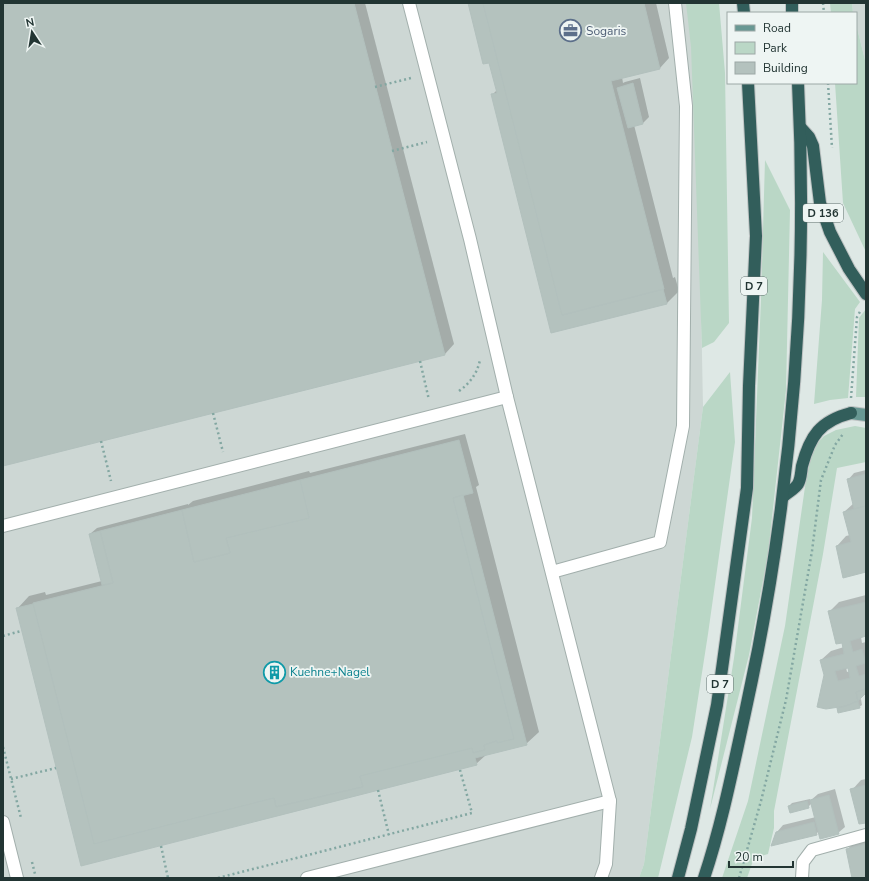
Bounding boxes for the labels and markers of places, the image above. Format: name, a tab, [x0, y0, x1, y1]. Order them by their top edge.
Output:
office icon: Sogaris	[557, 18, 583, 44]
place label: Sogaris	[586, 23, 627, 39]
building icon: Kuehne+Nagel	[261, 659, 287, 685]
place label: Kuehne+Nagel	[290, 664, 370, 680]

